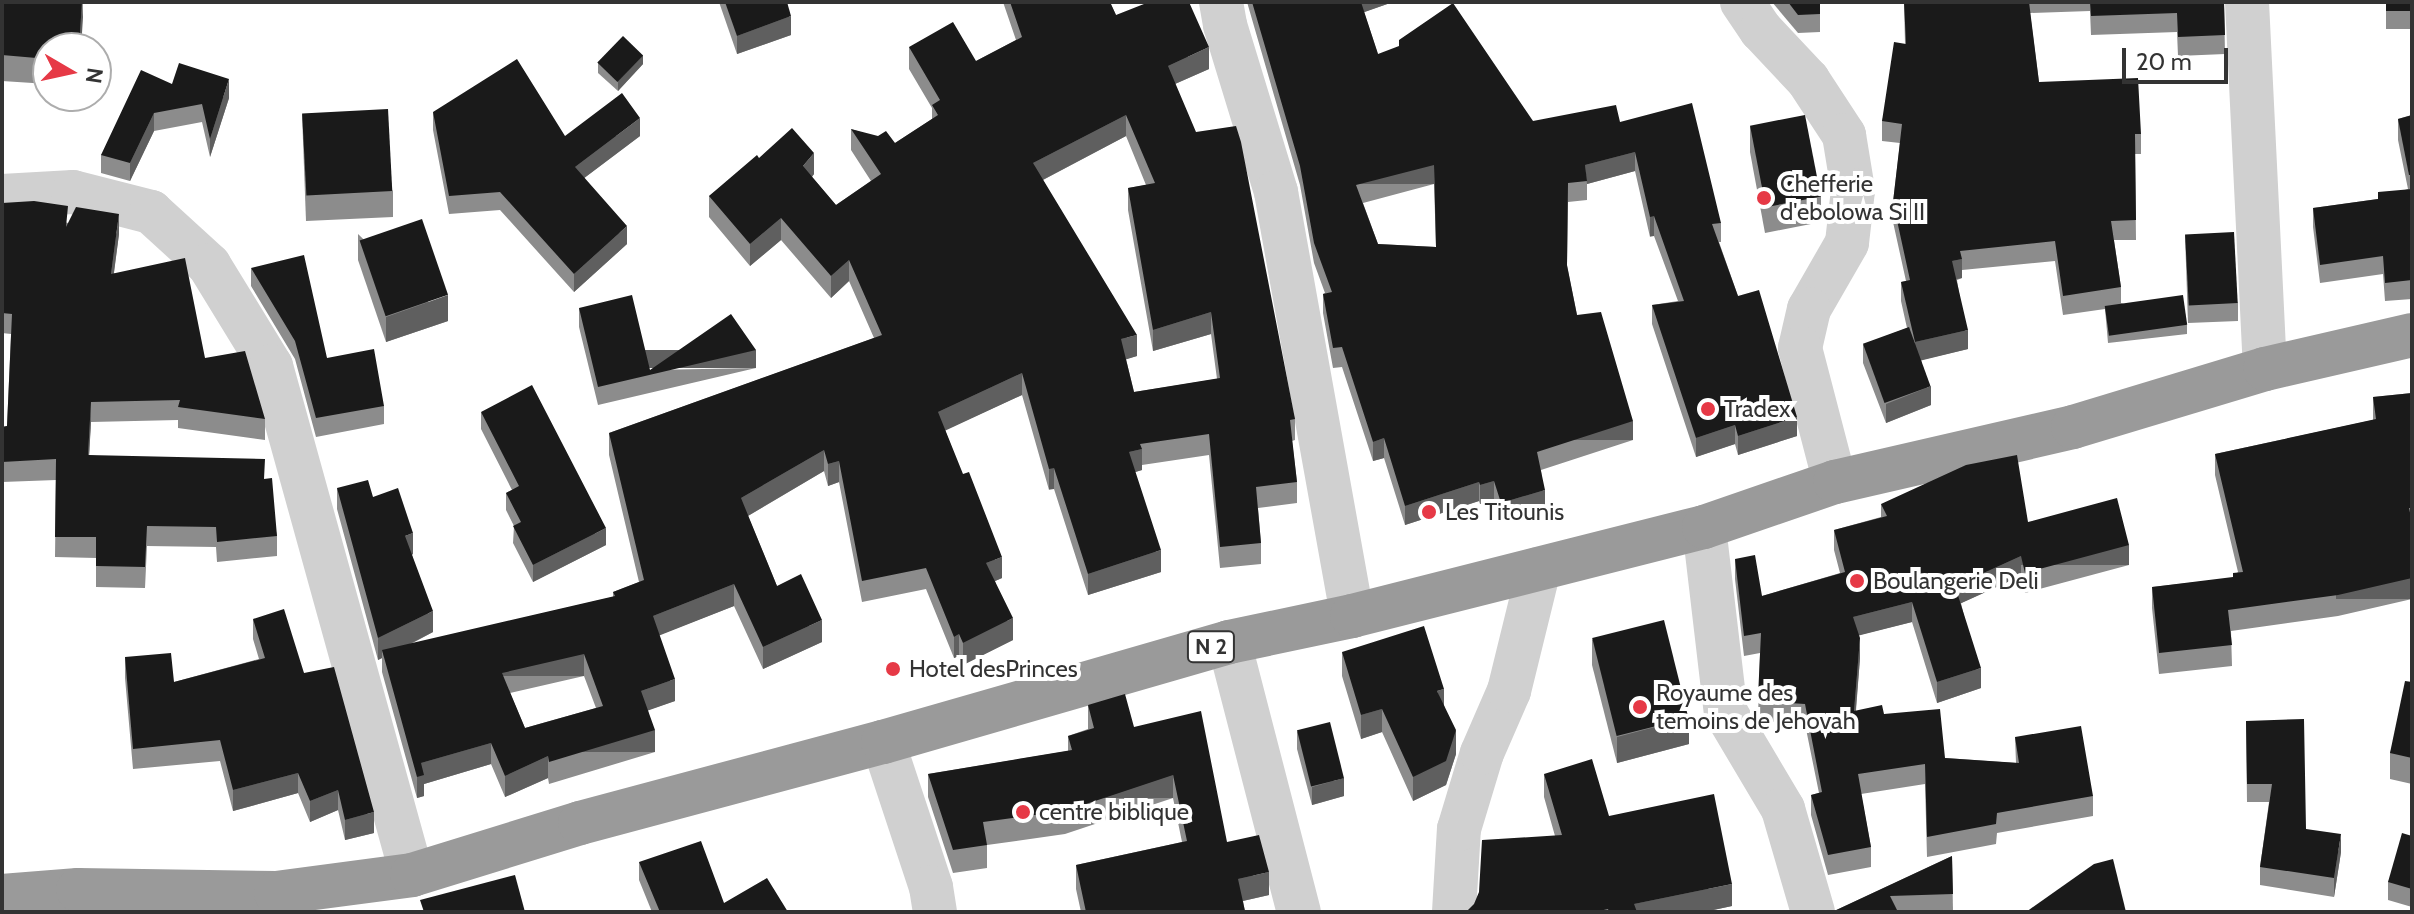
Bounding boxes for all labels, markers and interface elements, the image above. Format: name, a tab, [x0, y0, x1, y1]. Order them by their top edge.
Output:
north arrow	[32, 32, 112, 112]
scale bar	[2126, 32, 2232, 82]
text: 20 m	[2136, 47, 2192, 76]
text: N	[80, 66, 109, 85]
place label: Chefferie d'ebolowa Si II	[1780, 170, 1925, 226]
marker: Chefferie d'ebolowa Si II	[1755, 189, 1773, 207]
place label: Tradex	[1724, 395, 1790, 423]
marker: Tradex	[1699, 400, 1717, 418]
place label: Les Titounis	[1445, 498, 1564, 526]
marker: Les Titounis	[1420, 503, 1438, 521]
place label: Boulangerie Deli	[1873, 567, 2039, 595]
marker: Boulangerie Deli	[1848, 572, 1866, 590]
road number: N 2	[1185, 629, 1237, 665]
place label: Hotel desPrinces	[909, 655, 1078, 683]
marker: Hotel desPrinces	[884, 660, 902, 678]
place label: Royaume des temoins de Jehovah	[1656, 679, 1856, 735]
marker: Royaume des temoins de Jehovah	[1631, 698, 1649, 716]
place label: centre biblique	[1039, 798, 1189, 826]
marker: centre biblique	[1014, 803, 1032, 821]

